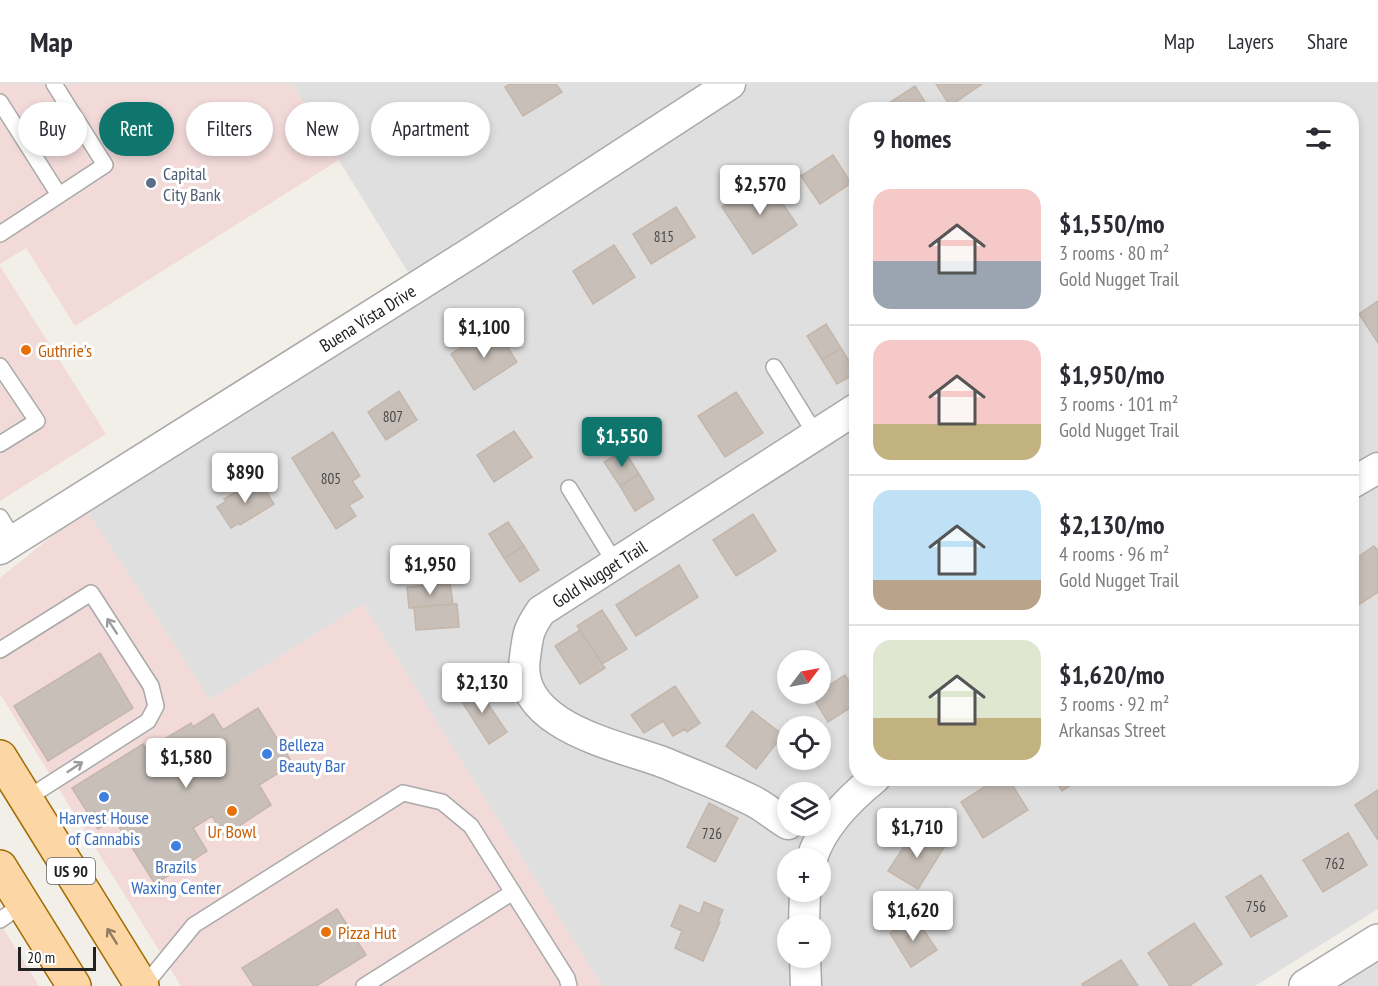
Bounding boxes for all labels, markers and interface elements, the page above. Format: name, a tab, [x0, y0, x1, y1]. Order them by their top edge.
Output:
text: Map	[30, 23, 73, 60]
text: Map	[1164, 28, 1195, 55]
text: Layers	[1228, 28, 1274, 55]
text: Share	[1307, 28, 1348, 55]
chip: Buy	[18, 102, 87, 156]
chip: Rent	[99, 102, 174, 156]
chip: Filters	[186, 102, 273, 156]
chip: New	[285, 102, 359, 156]
chip: Apartment	[371, 102, 490, 156]
text: 9 homes	[873, 122, 951, 155]
icon: filters	[1302, 122, 1335, 155]
place label: Capital City Bank	[163, 162, 221, 206]
pin: $2,570	[711, 165, 809, 216]
text: $2,570	[734, 171, 786, 197]
marker: Capital City Bank	[144, 176, 158, 190]
text: $1,550/mo	[1059, 207, 1165, 240]
icon: home	[921, 213, 993, 285]
house number: 815	[654, 227, 674, 246]
text: 3 rooms · 80 m²	[1059, 240, 1169, 266]
text: Gold Nugget Trail	[1059, 266, 1179, 292]
street label: Buena Vista Drive	[315, 279, 420, 357]
pin: $1,100	[435, 308, 533, 359]
text: $1,100	[458, 314, 510, 340]
place label: Guthrie's	[38, 339, 92, 362]
marker: Guthrie's	[19, 343, 33, 357]
text: $1,950/mo	[1059, 358, 1165, 391]
icon: home	[921, 364, 993, 436]
text: 3 rooms · 101 m²	[1059, 391, 1178, 417]
house number: 807	[383, 407, 403, 426]
pin: $1,550	[573, 417, 671, 468]
text: Gold Nugget Trail	[1059, 417, 1179, 443]
text: $1,550	[596, 423, 648, 449]
pin: $890	[209, 453, 281, 504]
text: $890	[226, 459, 264, 485]
house number: 805	[321, 469, 341, 488]
text: $2,130/mo	[1059, 508, 1165, 541]
icon: home	[921, 514, 993, 586]
street label: Gold Nugget Trail	[547, 534, 652, 613]
text: 4 rooms · 96 m²	[1059, 541, 1169, 567]
pin: $1,950	[381, 545, 479, 596]
text: $1,950	[404, 551, 456, 577]
text: Gold Nugget Trail	[1059, 567, 1179, 593]
one-way arrow	[106, 618, 118, 635]
north arrow	[777, 650, 831, 704]
map controls	[777, 650, 831, 968]
text: $1,620/mo	[1059, 658, 1165, 691]
pin: $2,130	[433, 663, 531, 714]
icon: home	[921, 664, 993, 736]
text: $2,130	[456, 669, 508, 695]
text: 3 rooms · 92 m²	[1059, 691, 1169, 717]
button: locate	[777, 716, 831, 770]
text: Arkansas Street	[1059, 717, 1166, 743]
place label: Belleza Beauty Bar	[279, 733, 346, 777]
pin: $1,580	[137, 738, 235, 789]
text: $1,580	[160, 744, 212, 770]
marker: Belleza Beauty Bar	[260, 747, 274, 761]
one-way arrow	[66, 761, 83, 773]
button: layers	[777, 782, 831, 836]
marker: Harvest House of Cannabis	[97, 790, 111, 804]
marker: Ur Bowl	[225, 804, 239, 818]
place label: Harvest House of Cannabis	[59, 806, 149, 850]
pin: $1,710	[868, 808, 966, 859]
text: $1,710	[891, 814, 943, 840]
place label: Ur Bowl	[207, 820, 257, 843]
house number: 726	[702, 824, 722, 843]
marker: Brazils Waxing Center	[169, 839, 183, 853]
button: +	[777, 848, 831, 902]
house number: 762	[1325, 854, 1345, 873]
place label: Brazils Waxing Center	[131, 855, 221, 899]
road number: US 90	[47, 858, 95, 884]
pin: $1,620	[864, 891, 962, 942]
text: $1,620	[887, 897, 939, 923]
house number: 756	[1246, 897, 1266, 916]
button: −	[777, 914, 831, 968]
place label: Pizza Hut	[338, 921, 396, 944]
marker: Pizza Hut	[319, 925, 333, 939]
one-way arrow	[105, 928, 117, 945]
scale bar	[18, 944, 96, 972]
text: 20 m	[27, 947, 55, 967]

